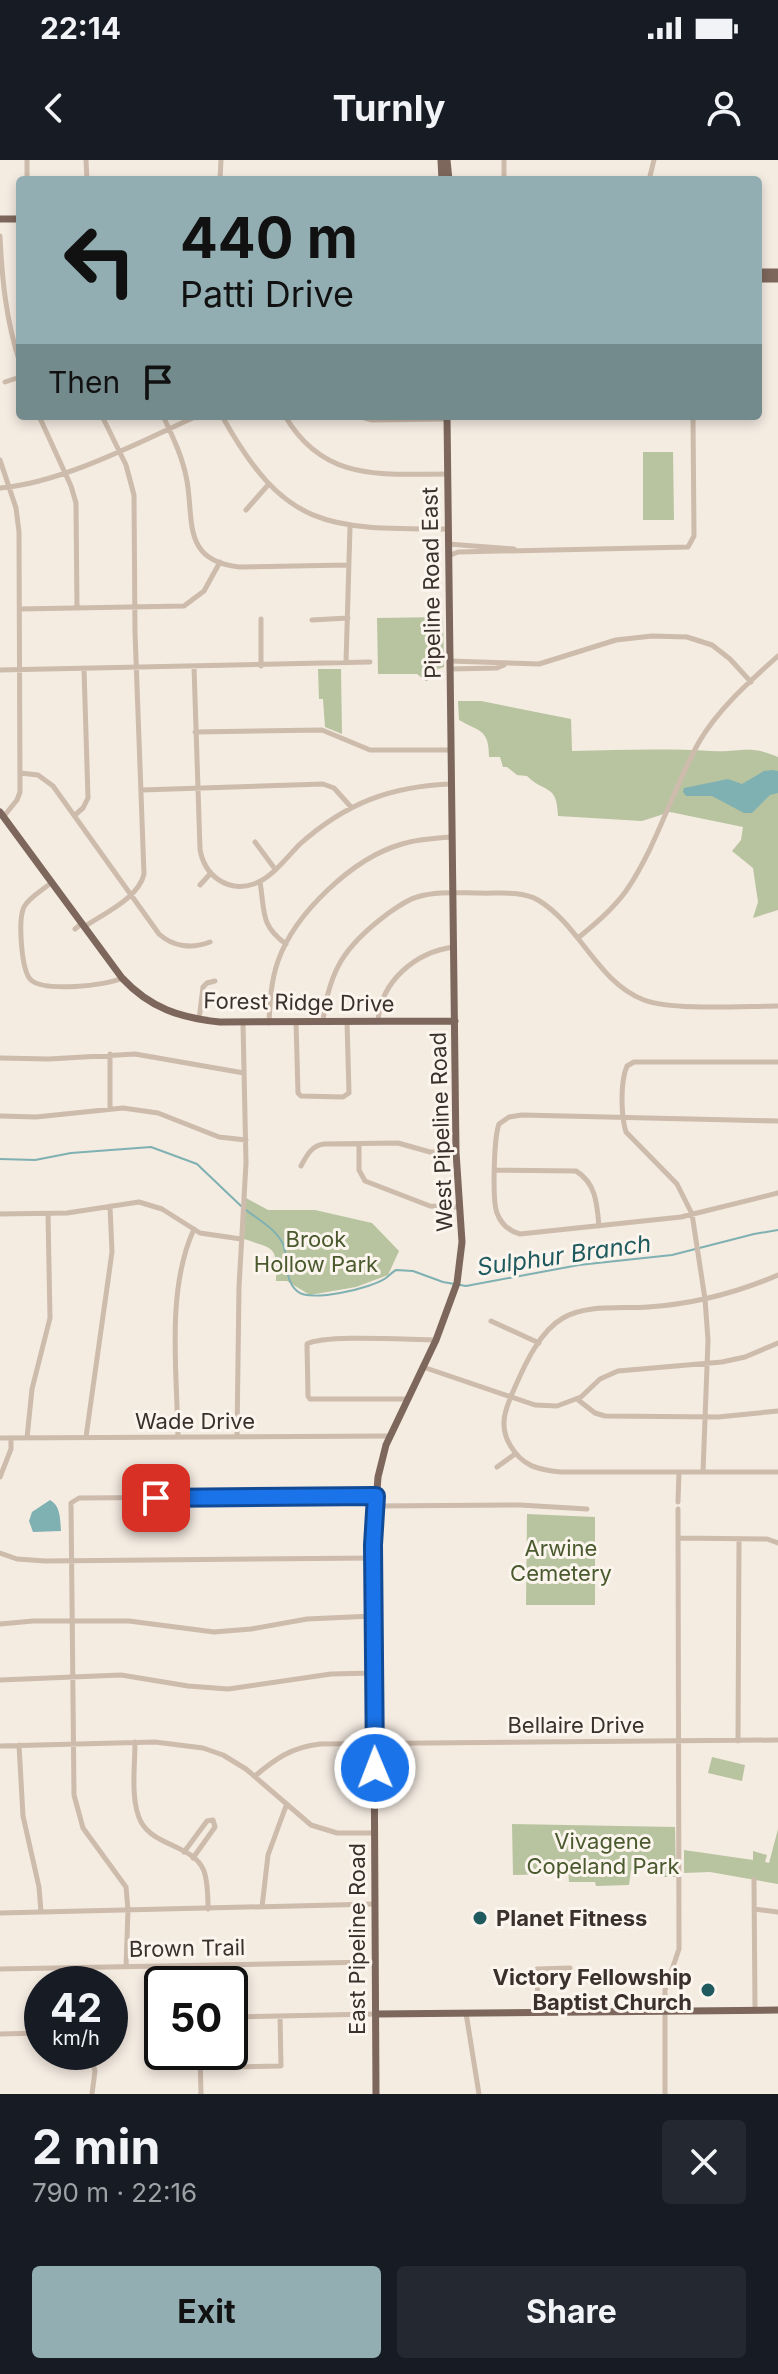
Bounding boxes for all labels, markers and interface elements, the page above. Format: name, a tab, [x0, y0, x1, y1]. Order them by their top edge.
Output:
text: 22:14	[40, 10, 121, 46]
icon: back	[32, 86, 76, 130]
text: Turnly	[333, 86, 445, 130]
icon: person	[702, 86, 746, 130]
text: 440 m	[180, 204, 358, 272]
icon: left	[48, 208, 152, 312]
text: Patti Drive	[180, 272, 354, 316]
icon: arrive	[136, 360, 180, 404]
text: Then	[48, 364, 120, 400]
street label: Pipeline Road East	[416, 487, 446, 679]
street label: Forest Ridge Drive	[203, 987, 395, 1017]
street label: West Pipeline Road	[425, 1032, 457, 1232]
park label: Brook Hollow Park	[254, 1226, 378, 1277]
water label: Sulphur Branch	[475, 1228, 653, 1282]
street label: Wade Drive	[135, 1408, 255, 1434]
pin	[122, 1464, 190, 1532]
icon: arrive	[134, 1476, 178, 1520]
park label: Arwine Cemetery	[510, 1535, 612, 1586]
street label: Bellaire Drive	[507, 1712, 645, 1738]
position arrow	[333, 1726, 417, 1810]
park label: Vivagene Copeland Park	[526, 1828, 680, 1879]
street label: East Pipeline Road	[344, 1843, 370, 2035]
place label: Planet Fitness	[496, 1905, 647, 1931]
marker: Planet Fitness	[471, 1909, 489, 1927]
street label: Brown Trail	[129, 1934, 245, 1962]
place label: Victory Fellowship Baptist Church	[493, 1964, 692, 2015]
speed limit sign: 50	[144, 1966, 248, 2070]
marker: Victory Fellowship Baptist Church	[699, 1981, 717, 1999]
text: 42	[50, 1983, 102, 2032]
text: km/h	[52, 2026, 100, 2050]
text: 2 min	[32, 2117, 160, 2176]
button: close	[662, 2120, 746, 2204]
text: 790 m · 22:16	[32, 2177, 197, 2208]
button: Exit	[32, 2266, 381, 2358]
button: Share	[397, 2266, 746, 2358]

